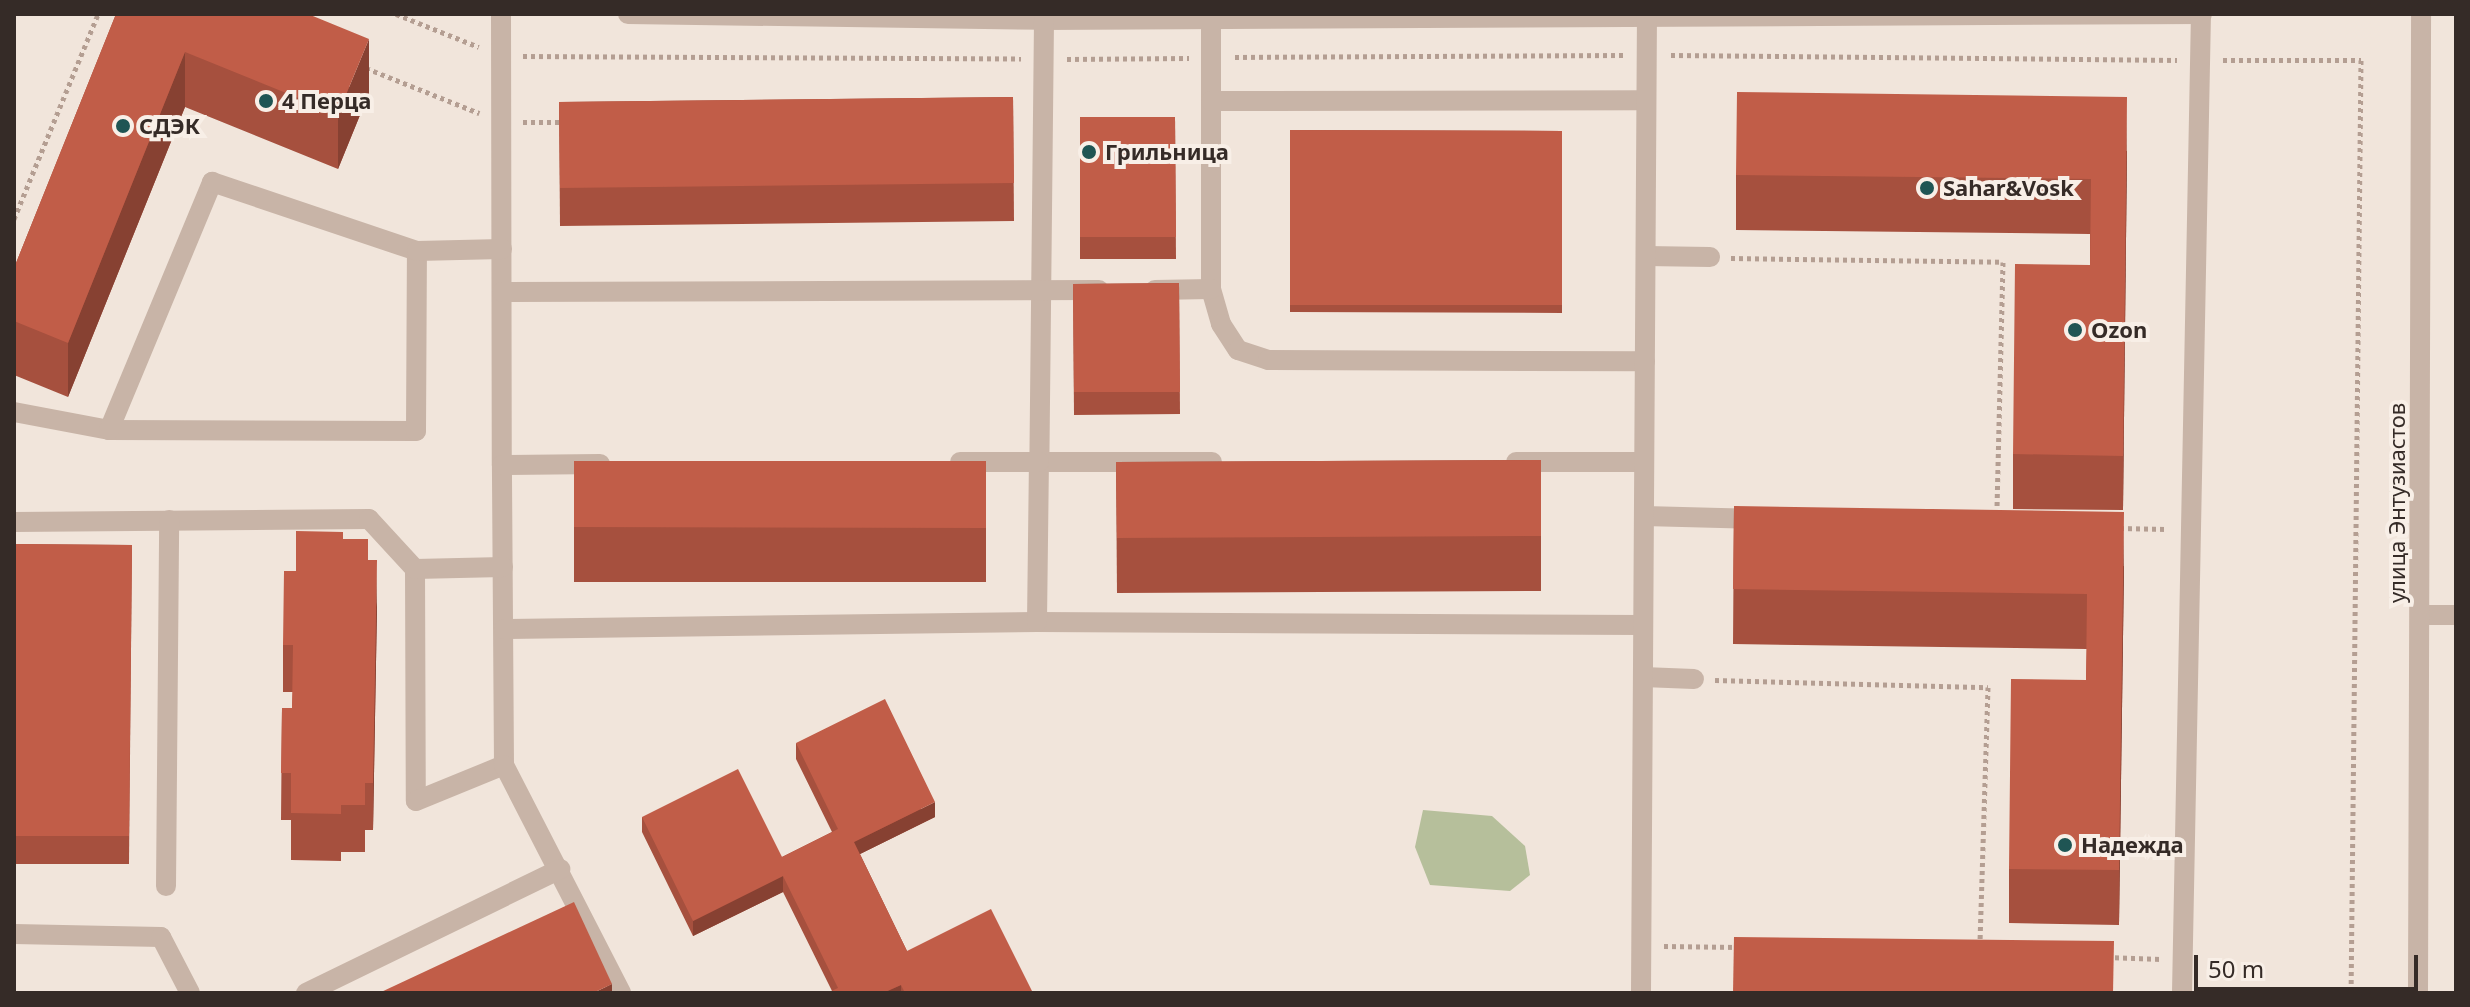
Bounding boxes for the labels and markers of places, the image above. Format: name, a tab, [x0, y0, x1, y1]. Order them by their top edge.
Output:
place label: 4 Перца	[282, 88, 371, 114]
marker: 4 Перца	[257, 92, 275, 110]
place label: СДЭК	[139, 113, 200, 139]
marker: СДЭК	[114, 117, 132, 135]
place label: Грильница	[1105, 139, 1229, 165]
marker: Грильница	[1080, 143, 1098, 161]
place label: Sahar&Vosk	[1943, 175, 2074, 201]
marker: Sahar&Vosk	[1918, 179, 1936, 197]
place label: Ozon	[2091, 317, 2147, 343]
marker: Ozon	[2066, 321, 2084, 339]
place label: Надежда	[2081, 832, 2184, 858]
marker: Надежда	[2056, 836, 2074, 854]

